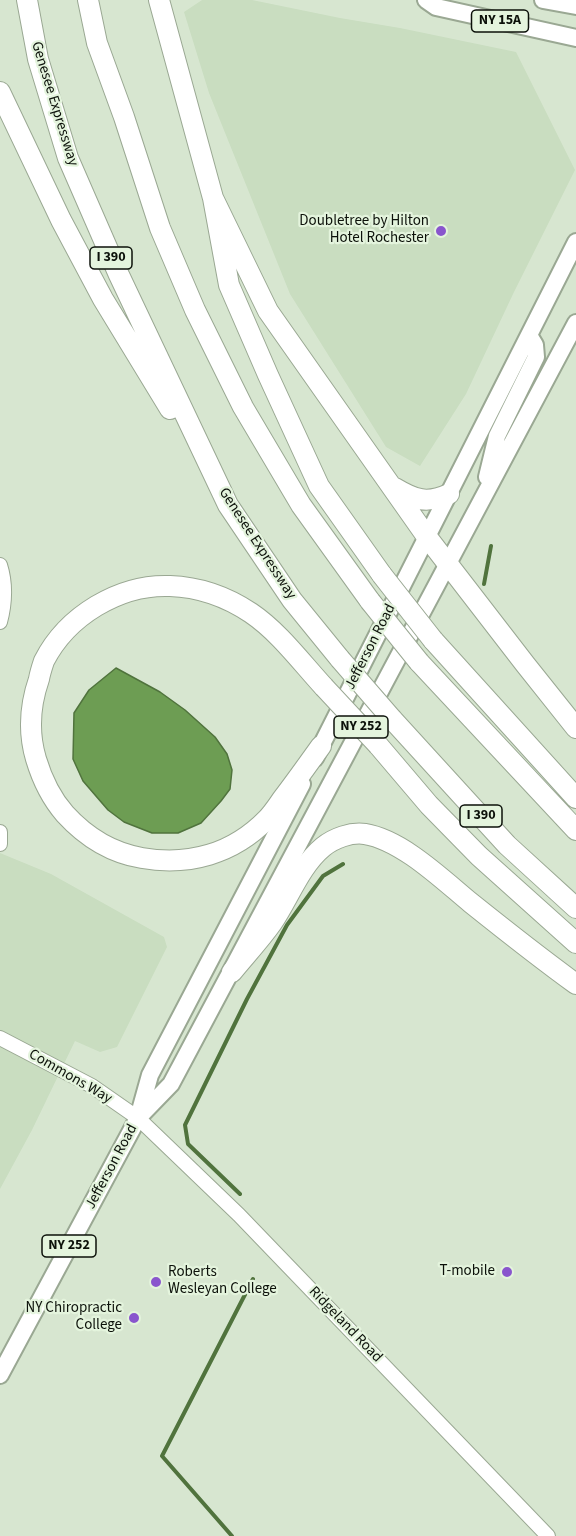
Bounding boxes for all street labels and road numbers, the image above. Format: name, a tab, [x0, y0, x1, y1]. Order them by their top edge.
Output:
road number: NY 15A	[472, 10, 528, 32]
street label: Genesee Expressway	[27, 40, 81, 168]
road number: I 390	[90, 247, 132, 269]
street label: Genesee Expressway	[214, 485, 300, 603]
street label: Jefferson Road	[342, 601, 400, 693]
road number: NY 252	[334, 716, 388, 738]
road number: I 390	[460, 805, 502, 827]
street label: Commons Way	[25, 1046, 115, 1108]
street label: Jefferson Road	[82, 1121, 142, 1213]
road number: NY 252	[42, 1235, 96, 1257]
street label: Ridgeland Road	[304, 1283, 386, 1367]

